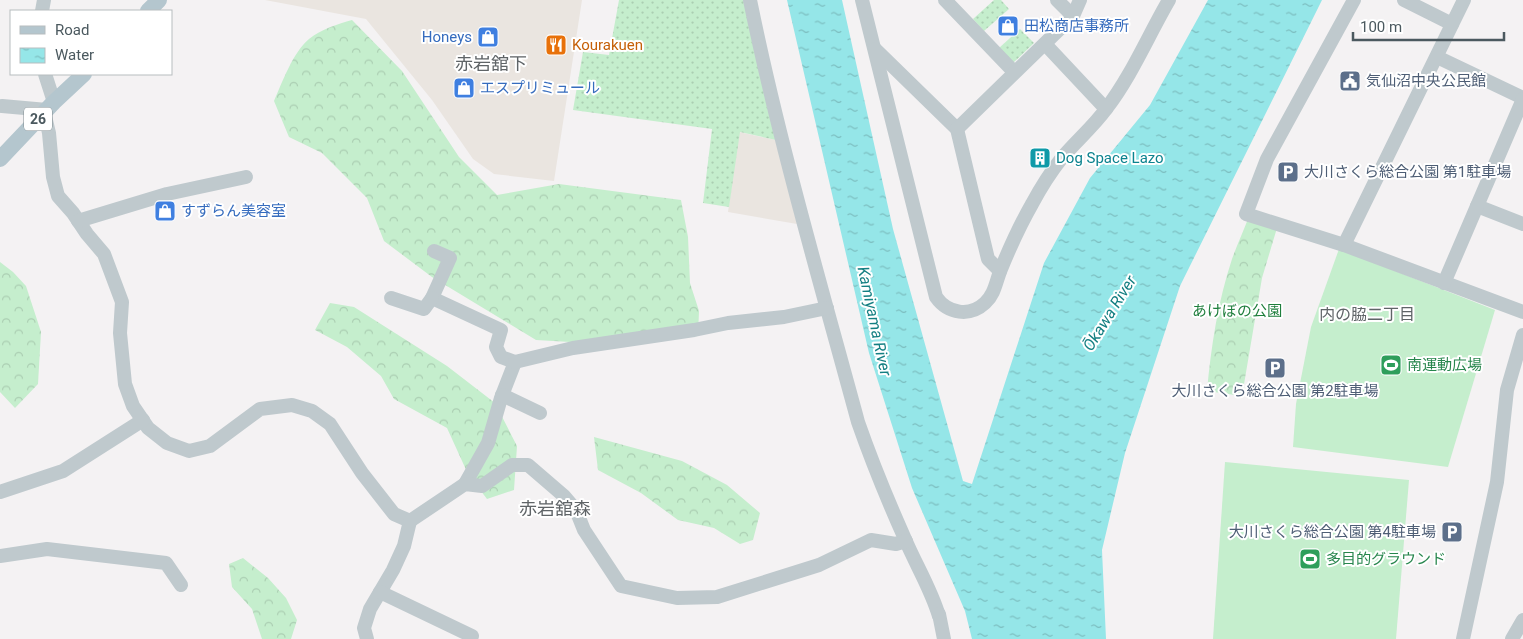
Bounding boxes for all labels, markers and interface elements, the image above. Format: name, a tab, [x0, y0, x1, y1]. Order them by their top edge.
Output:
legend	[10, 10, 172, 75]
scale bar	[1353, 10, 1504, 42]
shop icon: 田松商店事務所	[996, 14, 1020, 38]
place label: 田松商店事務所	[1024, 17, 1129, 35]
text: 100 m	[1360, 18, 1402, 36]
text: Road	[55, 21, 89, 39]
shop icon: Honeys	[476, 25, 500, 49]
place label: Honeys	[422, 28, 472, 46]
restaurant icon: Kourakuen	[544, 33, 568, 57]
place label: Kourakuen	[572, 36, 643, 54]
text: Water	[55, 46, 94, 64]
district label: 赤岩舘下	[455, 53, 527, 74]
public building icon: 気仙沼中央公民館	[1338, 69, 1362, 93]
place label: 気仙沼中央公民館	[1366, 72, 1486, 90]
shop icon: エスプリミュール	[452, 76, 476, 100]
place label: エスプリミュール	[480, 79, 600, 97]
road number: 26	[24, 108, 52, 130]
building icon: Dog Space Lazo	[1028, 146, 1052, 170]
place label: Dog Space Lazo	[1056, 149, 1164, 167]
parking icon: 大川さくら総合公園 第1駐車場	[1276, 160, 1300, 184]
place label: 大川さくら総合公園 第1駐車場	[1304, 163, 1511, 181]
shop icon: すずらん美容室	[153, 199, 177, 223]
place label: すずらん美容室	[181, 202, 286, 220]
water label: Kamiyama River	[854, 265, 896, 378]
water label: Ōkawa River	[1079, 271, 1140, 354]
park label: あけぼの公園	[1192, 302, 1282, 320]
district label: 内の脇二丁目	[1319, 305, 1415, 324]
sports icon: 南運動広場	[1379, 353, 1403, 377]
parking icon: 大川さくら総合公園 第2駐車場	[1263, 356, 1287, 380]
place label: 南運動広場	[1407, 356, 1482, 374]
place label: 大川さくら総合公園 第2駐車場	[1171, 382, 1379, 400]
district label: 赤岩舘森	[519, 498, 591, 519]
parking icon: 大川さくら総合公園 第4駐車場	[1440, 520, 1464, 544]
place label: 大川さくら総合公園 第4駐車場	[1229, 523, 1436, 541]
sports icon: 多目的グラウンド	[1298, 547, 1322, 571]
place label: 多目的グラウンド	[1326, 550, 1446, 568]

